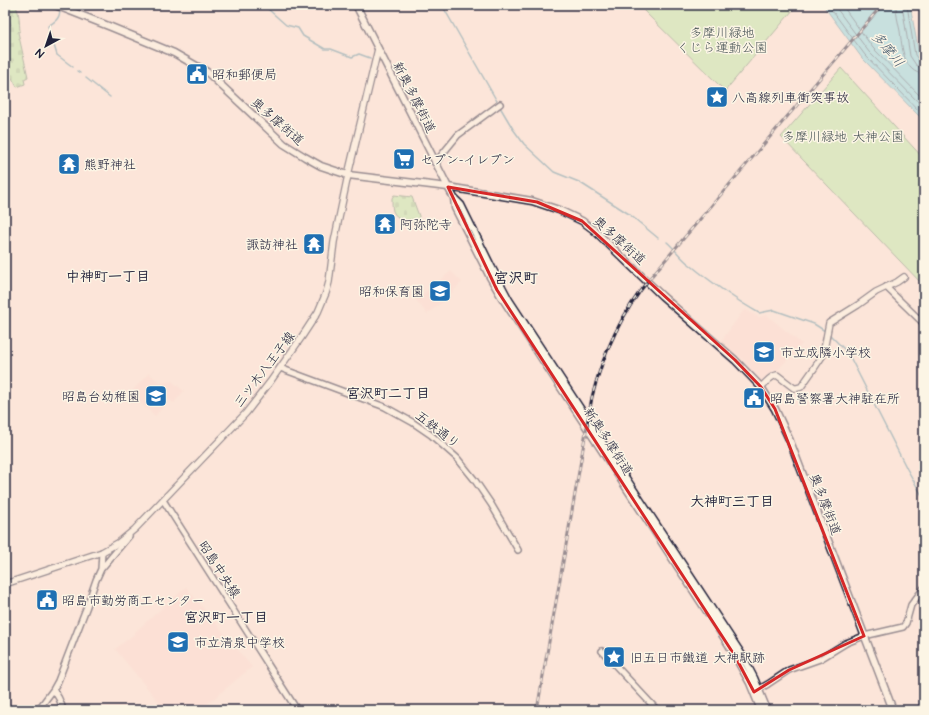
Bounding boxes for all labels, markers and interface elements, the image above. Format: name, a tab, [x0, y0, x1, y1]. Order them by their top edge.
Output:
park label: 多摩川緑地 くじら運動公園	[676, 24, 768, 57]
north arrow	[26, 26, 66, 66]
water label: 多摩川	[866, 27, 908, 72]
text: N	[32, 45, 47, 61]
street label: 新奥多摩街道	[388, 59, 440, 136]
public building icon: 昭和郵便局	[184, 61, 210, 87]
place label: 昭和郵便局	[212, 66, 277, 84]
place icon: 八高線列車衝突事故	[704, 84, 730, 110]
place label: 八高線列車衝突事故	[732, 89, 849, 107]
street label: 奥多摩街道	[247, 94, 308, 150]
park label: 多摩川緑地 大神公園	[782, 128, 904, 146]
supermarket icon: セブン-イレブン	[391, 146, 417, 172]
temple icon: 熊野神社	[56, 151, 82, 177]
place label: セブン-イレブン	[420, 151, 515, 169]
place label: 熊野神社	[84, 156, 136, 174]
temple icon: 阿弥陀寺	[372, 211, 398, 237]
street label: 奥多摩街道	[589, 212, 650, 269]
place label: 阿弥陀寺	[400, 216, 452, 234]
temple icon: 諏訪神社	[301, 231, 327, 257]
place label: 諏訪神社	[246, 236, 298, 254]
district label: 中神町一丁目	[66, 267, 150, 287]
district label: 宮沢町	[493, 268, 539, 289]
school or university icon: 昭和保育園	[427, 278, 453, 304]
place label: 昭和保育園	[359, 283, 424, 301]
street label: 三ツ木八王子線	[230, 327, 300, 411]
school or university icon: 市立成隣小学校	[751, 339, 777, 365]
place label: 市立成隣小学校	[780, 344, 871, 362]
school or university icon: 昭島台幼稚園	[143, 383, 169, 409]
district label: 宮沢町二丁目	[346, 384, 430, 404]
public building icon: 昭島警察署大神駐在所	[741, 385, 767, 411]
place label: 昭島台幼稚園	[62, 388, 140, 406]
place label: 昭島警察署大神駐在所	[770, 390, 900, 408]
street label: 新奥多摩街道	[579, 404, 637, 479]
street label: 五鉄通り	[411, 407, 463, 453]
street label: 奥多摩街道	[805, 471, 845, 538]
district label: 大神町三丁目	[690, 492, 774, 512]
street label: 昭島中央線	[194, 537, 245, 603]
public building icon: 昭島市勤労商工センター	[34, 587, 60, 613]
place label: 昭島市勤労商工センター	[62, 592, 204, 610]
district label: 宮沢町一丁目	[184, 608, 268, 628]
school or university icon: 市立清泉中学校	[165, 629, 191, 655]
place label: 市立清泉中学校	[194, 634, 285, 652]
place icon: 旧五日市鐵道 大神駅跡	[601, 644, 627, 670]
place label: 旧五日市鐵道 大神駅跡	[630, 649, 765, 667]

